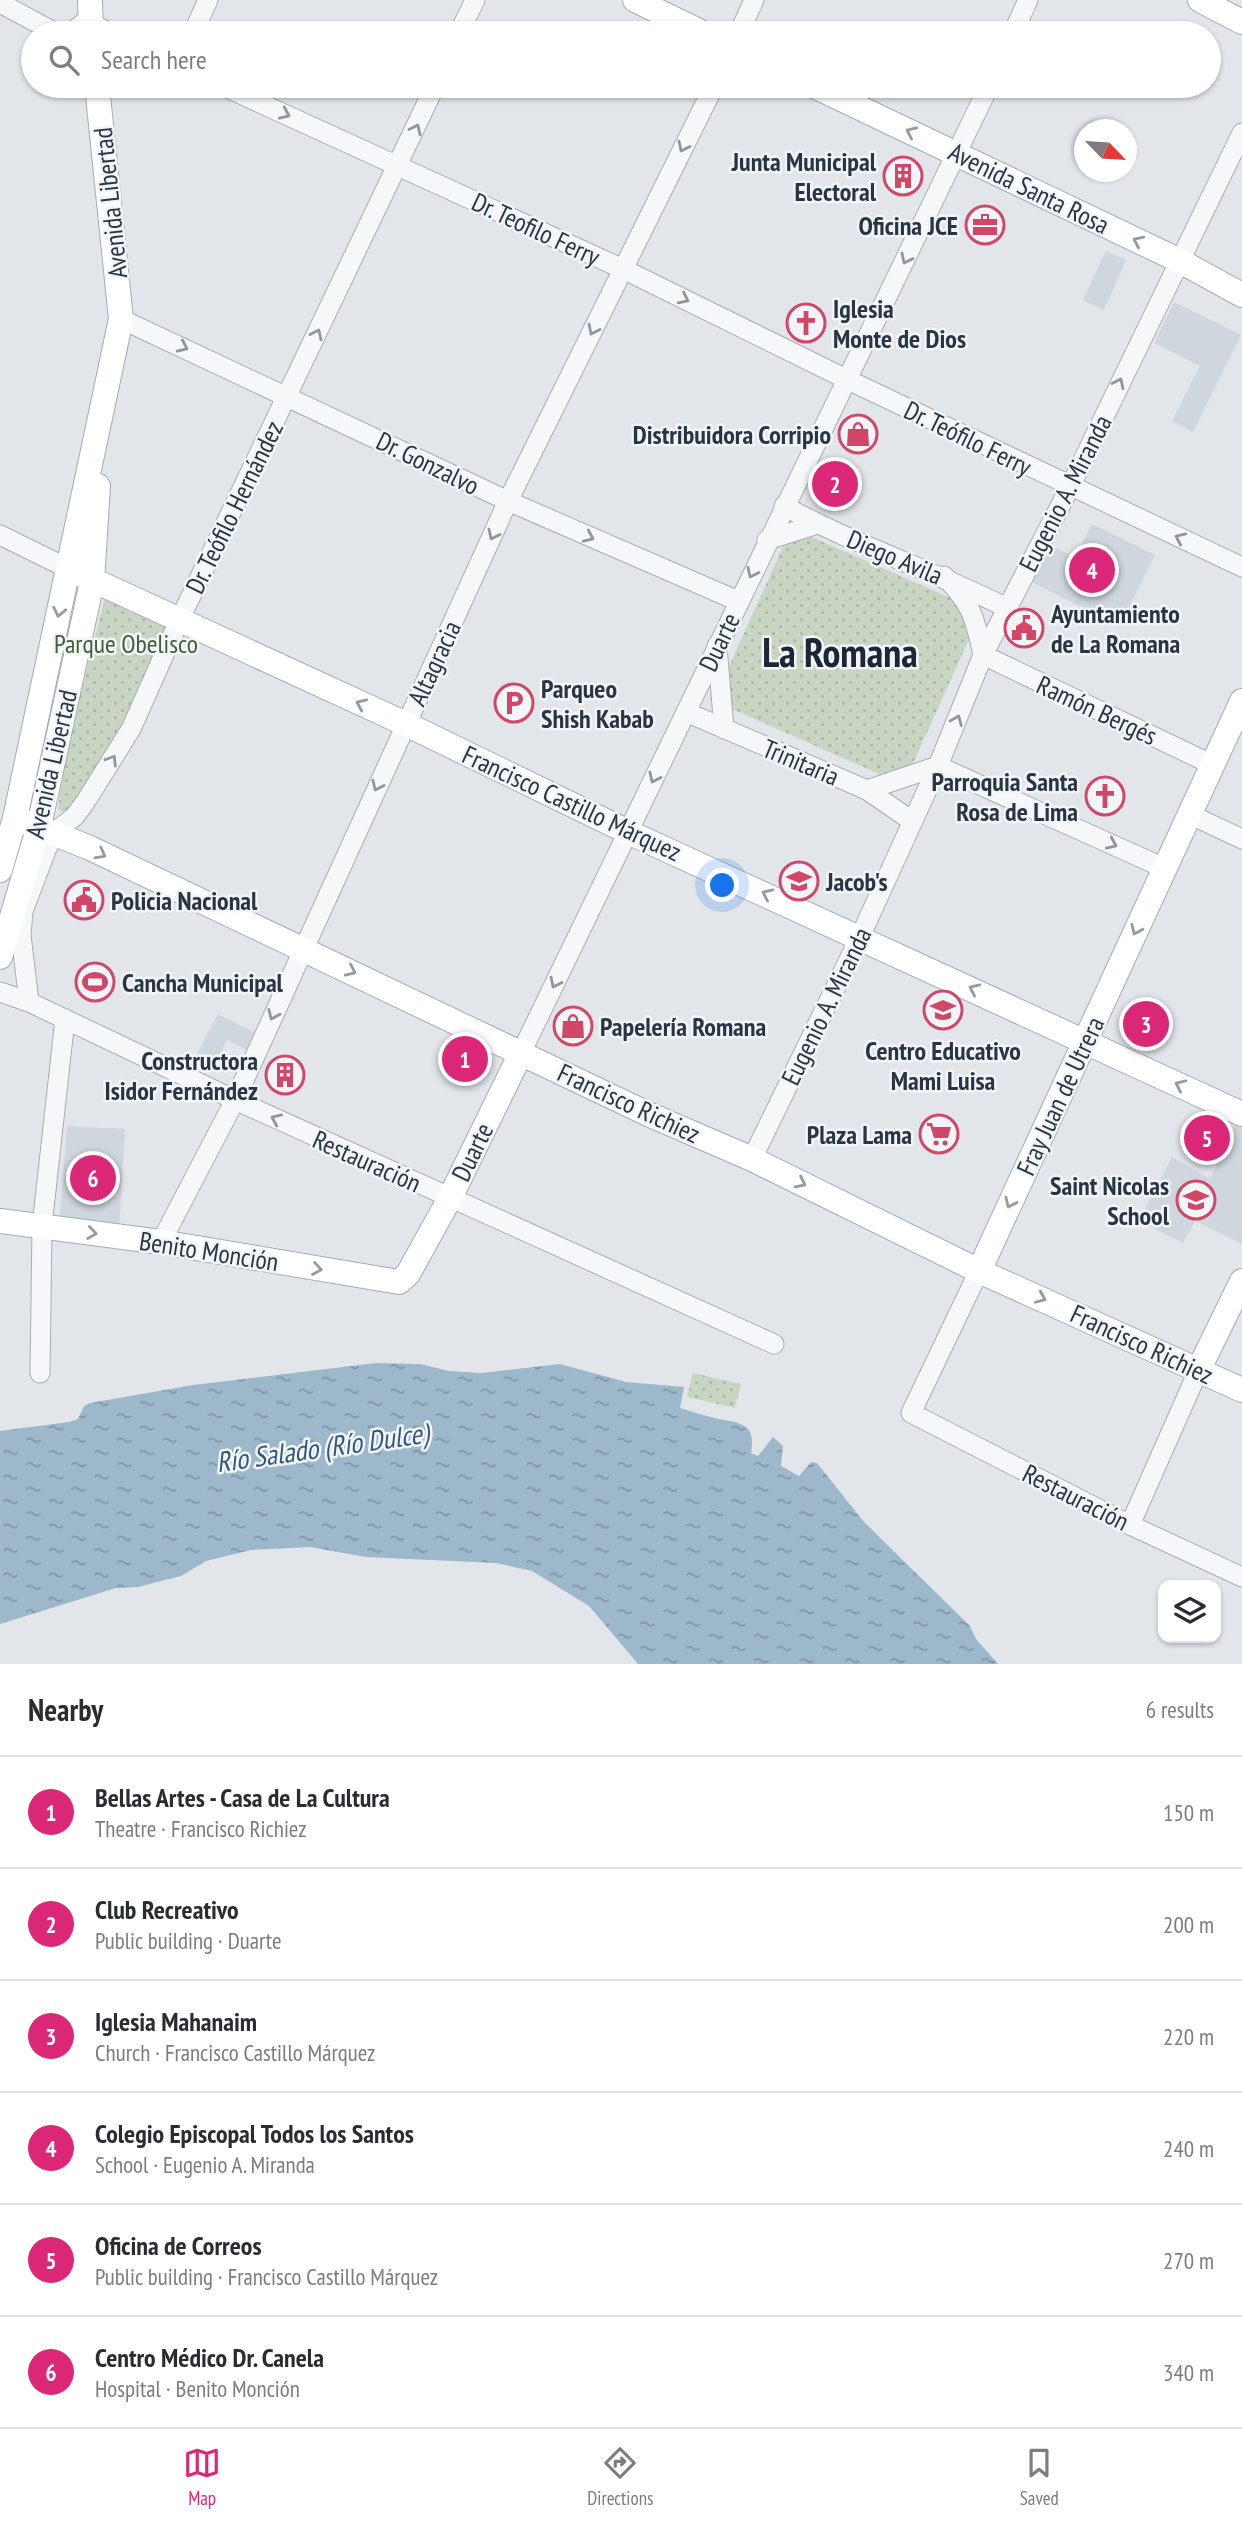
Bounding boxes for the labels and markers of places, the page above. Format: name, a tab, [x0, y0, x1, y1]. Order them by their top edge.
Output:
place label: Junta Municipal Electoral	[731, 145, 877, 208]
building icon: Junta Municipal Electoral	[882, 155, 924, 197]
office icon: Oficina JCE	[964, 204, 1006, 246]
place label: Oficina JCE	[858, 209, 958, 242]
place label: Iglesia Monte de Dios	[833, 292, 966, 355]
church icon: Iglesia Monte de Dios	[785, 302, 827, 344]
shop icon: Distribuidora Corripio	[837, 413, 879, 455]
place label: Distribuidora Corripio	[633, 418, 831, 451]
pin: 2	[812, 458, 858, 510]
pin: 4	[1069, 544, 1115, 596]
place label: Ayuntamiento de La Romana	[1050, 597, 1180, 660]
public building icon: Ayuntamiento de La Romana	[1003, 607, 1045, 649]
place label: Parqueo Shish Kabab	[541, 672, 654, 735]
parking icon: Parqueo Shish Kabab	[493, 682, 535, 724]
place label: Parroquia Santa Rosa de Lima	[931, 765, 1078, 828]
church icon: Parroquia Santa Rosa de Lima	[1084, 775, 1126, 817]
school or university icon: Jacob's	[778, 860, 820, 902]
place label: Jacob's	[825, 865, 888, 898]
public building icon: Policia Nacional	[63, 879, 105, 921]
place label: Policia Nacional	[111, 884, 258, 917]
sports icon: Cancha Municipal	[74, 961, 116, 1003]
place label: Cancha Municipal	[122, 966, 284, 999]
school or university icon: Centro Educativo Mami Luisa	[922, 989, 964, 1031]
pin: 3	[1123, 998, 1169, 1050]
shop icon: Papelería Romana	[552, 1005, 594, 1047]
place label: Papelería Romana	[600, 1010, 766, 1043]
pin: 1	[442, 1033, 488, 1085]
place label: Centro Educativo Mami Luisa	[865, 1034, 1021, 1097]
place label: Constructora Isidor Fernández	[104, 1044, 258, 1107]
building icon: Constructora Isidor Fernández	[264, 1054, 306, 1096]
pin: 5	[1184, 1112, 1230, 1164]
supermarket icon: Plaza Lama	[918, 1113, 960, 1155]
place label: Plaza Lama	[807, 1118, 912, 1151]
pin: 6	[70, 1152, 116, 1204]
place label: Saint Nicolas School	[1050, 1169, 1170, 1232]
school or university icon: Saint Nicolas School	[1175, 1179, 1217, 1221]

